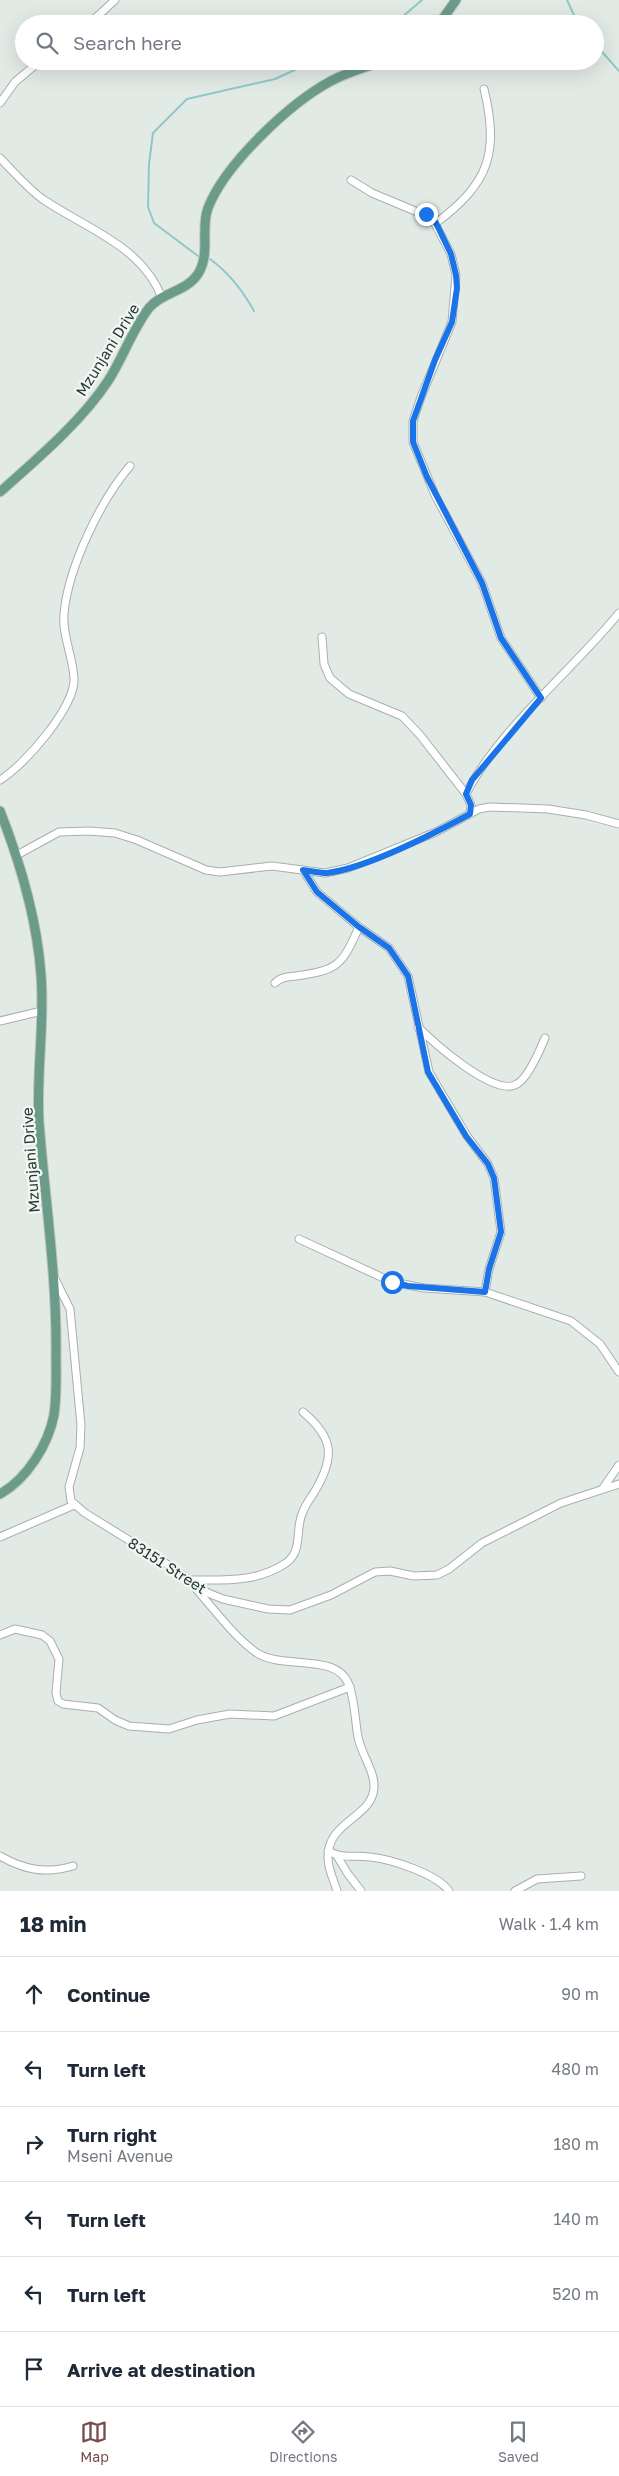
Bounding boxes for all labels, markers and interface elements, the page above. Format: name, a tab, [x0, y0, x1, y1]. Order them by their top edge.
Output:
search box	[15, 15, 604, 70]
icon: search	[33, 29, 61, 57]
text: Search here	[73, 31, 182, 54]
route end	[415, 203, 438, 226]
street label: Mzunjani Drive	[72, 300, 143, 399]
street label: Mzunjani Drive	[17, 1107, 43, 1213]
route start	[381, 1271, 404, 1294]
street label: 83151 Street	[125, 1533, 210, 1597]
text: 18 min	[20, 1911, 86, 1937]
text: Walk · 1.4 km	[499, 1914, 599, 1934]
icon: ahead	[20, 1980, 48, 2008]
text: Continue	[67, 1983, 150, 2006]
text: 90 m	[561, 1984, 599, 2004]
icon: left	[20, 2055, 48, 2083]
text: Turn left	[67, 2058, 146, 2081]
text: 480 m	[551, 2059, 599, 2079]
text: Turn right	[67, 2123, 157, 2146]
icon: right	[20, 2130, 48, 2158]
text: 180 m	[553, 2134, 599, 2154]
text: Mseni Avenue	[67, 2146, 173, 2166]
icon: left	[20, 2205, 48, 2233]
text: Turn left	[67, 2208, 146, 2231]
text: 140 m	[553, 2209, 599, 2229]
icon: left	[20, 2280, 48, 2308]
text: Turn left	[67, 2283, 146, 2306]
text: 520 m	[552, 2284, 599, 2304]
icon: arrive	[20, 2355, 48, 2383]
text: Arrive at destination	[67, 2358, 255, 2381]
tab: Map	[80, 2418, 109, 2465]
tab: Directions	[269, 2418, 338, 2465]
tab: Saved	[498, 2418, 539, 2465]

